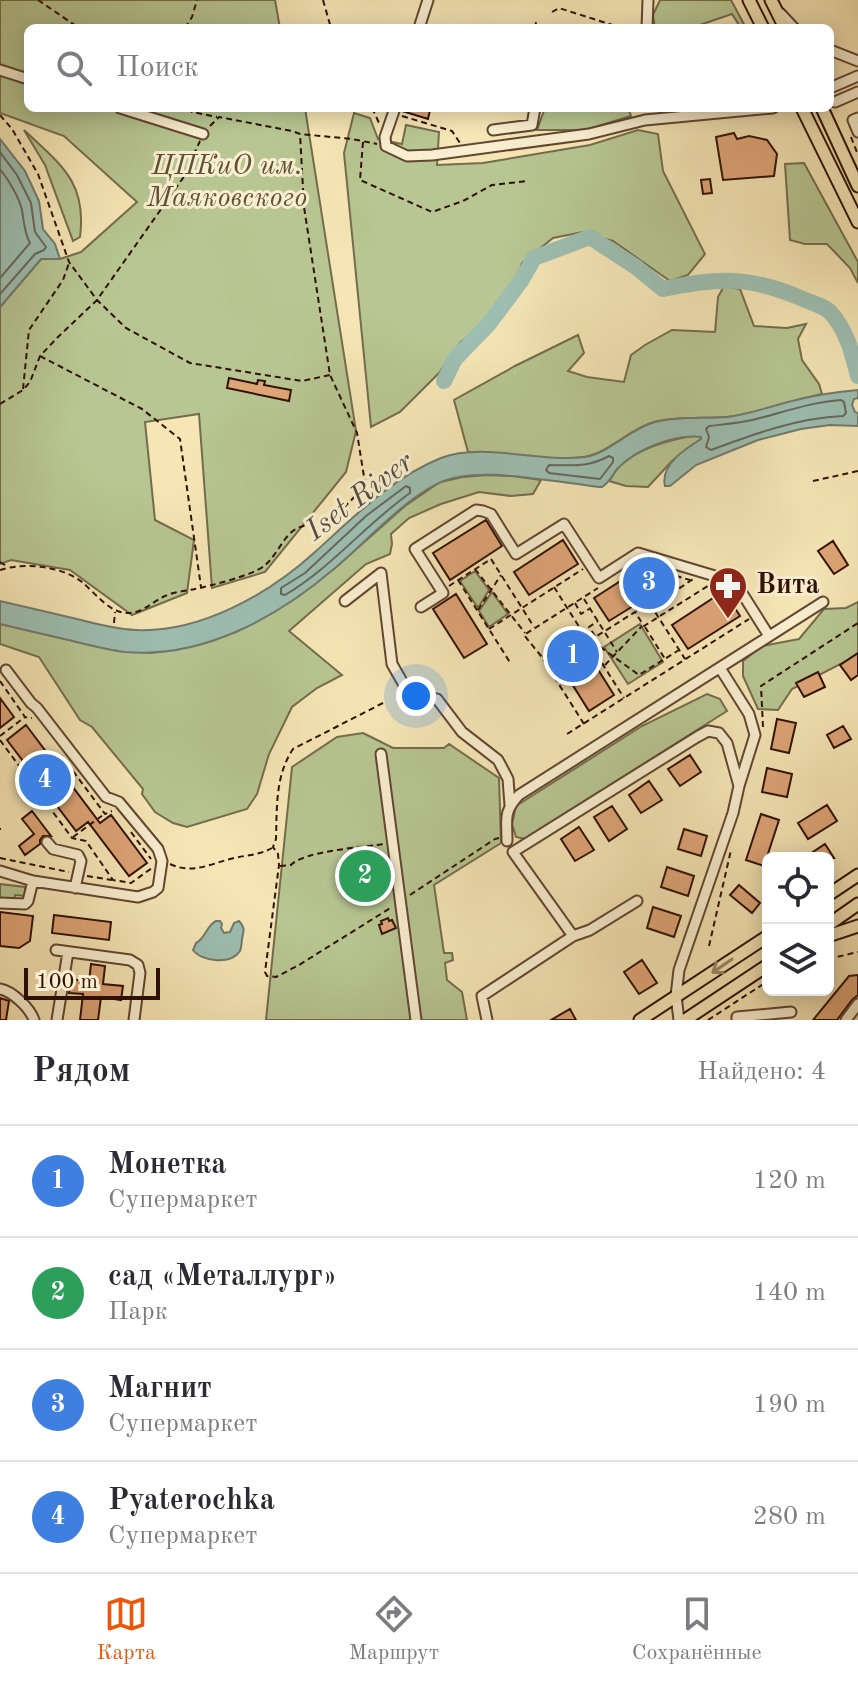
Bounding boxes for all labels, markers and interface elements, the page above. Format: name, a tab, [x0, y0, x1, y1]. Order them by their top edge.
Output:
search box	[24, 24, 834, 112]
icon: search	[52, 46, 96, 90]
text: Поиск	[116, 53, 199, 83]
park label: ЦПКиО им. Маяковского	[146, 153, 307, 213]
water label: Iset River	[300, 446, 420, 547]
pin: 3	[623, 553, 675, 613]
pharmacy icon: Вита	[707, 565, 749, 620]
place label: Вита	[756, 572, 820, 600]
pin: 1	[547, 626, 599, 686]
your location	[396, 676, 436, 716]
pin: 4	[19, 750, 71, 810]
pin: 2	[339, 846, 391, 906]
map controls	[762, 852, 834, 996]
button: locate	[762, 852, 834, 924]
button: layers	[762, 924, 834, 996]
one-way arrow	[711, 959, 734, 975]
scale bar	[24, 964, 160, 1000]
text: 100 m	[36, 971, 98, 993]
text: Рядом	[32, 1055, 131, 1089]
text: Найдено: 4	[697, 1059, 826, 1085]
text: Монетка	[108, 1150, 227, 1180]
text: 1	[50, 1168, 66, 1194]
text: 120 m	[753, 1168, 826, 1194]
text: Супермаркет	[108, 1187, 257, 1213]
text: сад «Металлург»	[108, 1262, 337, 1292]
text: 2	[50, 1280, 66, 1306]
text: 140 m	[753, 1280, 826, 1306]
text: Парк	[108, 1299, 168, 1325]
text: Магнит	[108, 1374, 212, 1404]
text: 3	[50, 1392, 66, 1418]
text: 190 m	[753, 1392, 826, 1418]
text: Супермаркет	[108, 1411, 257, 1437]
text: Pyaterochka	[108, 1486, 275, 1516]
text: 4	[50, 1504, 66, 1530]
text: 280 m	[753, 1504, 826, 1530]
text: Супермаркет	[108, 1523, 257, 1549]
tab: Карта	[96, 1592, 156, 1667]
tab: Маршрут	[349, 1592, 439, 1667]
tab: Сохранённые	[632, 1592, 762, 1667]

